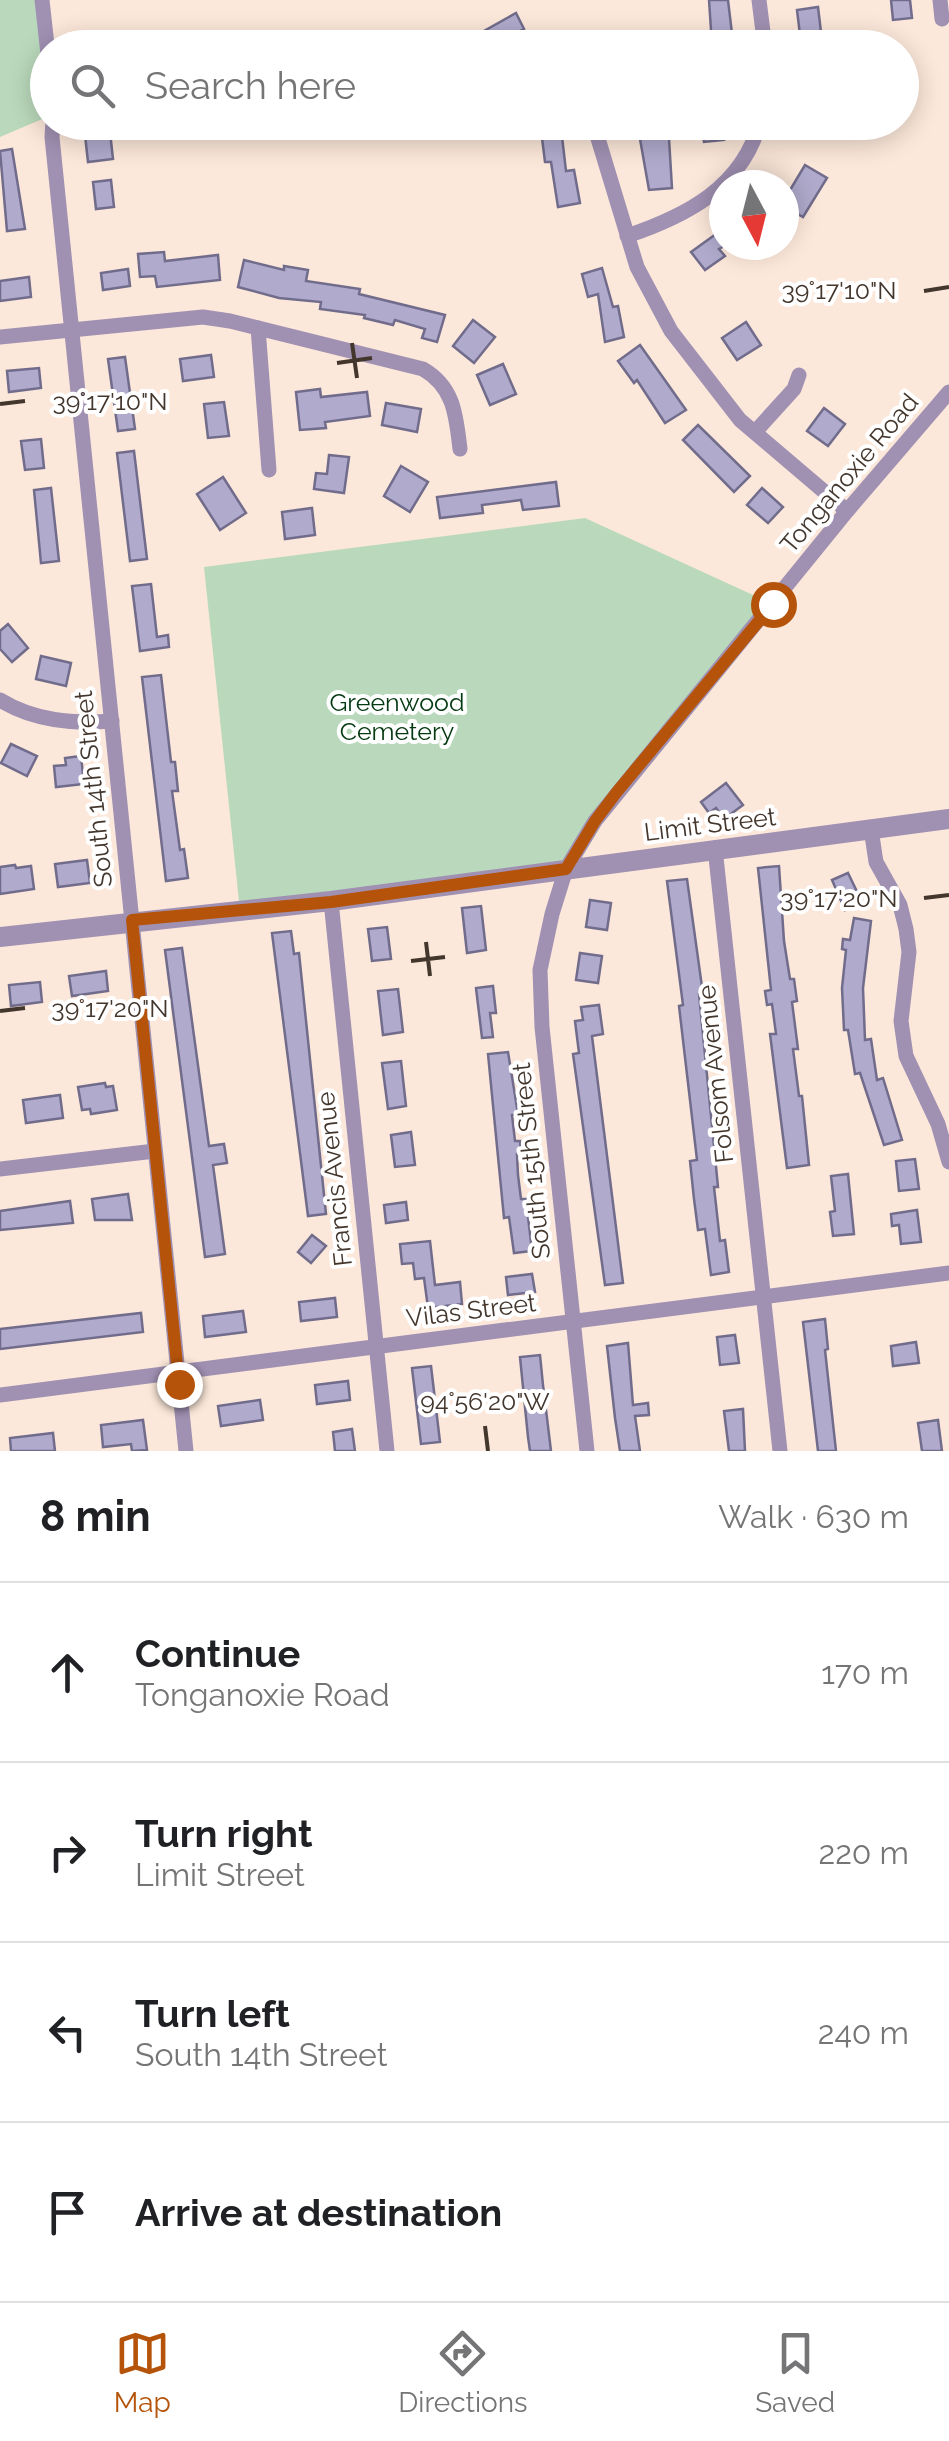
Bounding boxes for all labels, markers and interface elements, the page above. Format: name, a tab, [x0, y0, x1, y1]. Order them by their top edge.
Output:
search box	[30, 30, 919, 140]
icon: search	[65, 58, 120, 113]
text: Search here	[145, 63, 356, 108]
north arrow	[709, 170, 799, 260]
text: 39°17'10"N	[781, 275, 897, 305]
text: 39°17'10"N	[52, 386, 168, 416]
street label: Tonganoxie Road	[774, 387, 924, 559]
route start	[751, 582, 797, 628]
park label: Greenwood Cemetery	[329, 687, 465, 746]
street label: South 14th Street	[68, 689, 118, 889]
street label: Limit Street	[642, 801, 778, 847]
text: 39°17'20"N	[780, 883, 898, 913]
street label: Folsom Avenue	[691, 984, 739, 1164]
text: 39°17'20"N	[51, 993, 169, 1023]
street label: South 15th Street	[506, 1061, 556, 1261]
street label: Francis Avenue	[310, 1090, 358, 1268]
street label: Vilas Street	[404, 1287, 538, 1333]
route end	[157, 1362, 203, 1408]
text: 94°56'20"W	[420, 1386, 550, 1416]
text: 8 min	[40, 1492, 151, 1541]
text: Walk · 630 m	[718, 1498, 909, 1535]
text: Continue	[135, 1631, 300, 1676]
icon: ahead	[40, 1645, 95, 1700]
text: 170 m	[821, 1654, 909, 1691]
text: Tonganoxie Road	[135, 1676, 390, 1713]
text: Turn right	[135, 1811, 312, 1856]
icon: right	[40, 1825, 95, 1880]
text: 220 m	[819, 1834, 909, 1871]
text: Limit Street	[135, 1856, 305, 1893]
text: Turn left	[135, 1991, 290, 2036]
icon: left	[40, 2005, 95, 2060]
text: 240 m	[818, 2014, 909, 2051]
text: South 14th Street	[135, 2036, 387, 2073]
icon: arrive	[40, 2185, 95, 2240]
text: Arrive at destination	[135, 2190, 502, 2235]
tab: Map	[114, 2326, 171, 2419]
tab: Directions	[398, 2326, 528, 2419]
tab: Saved	[755, 2326, 835, 2419]

